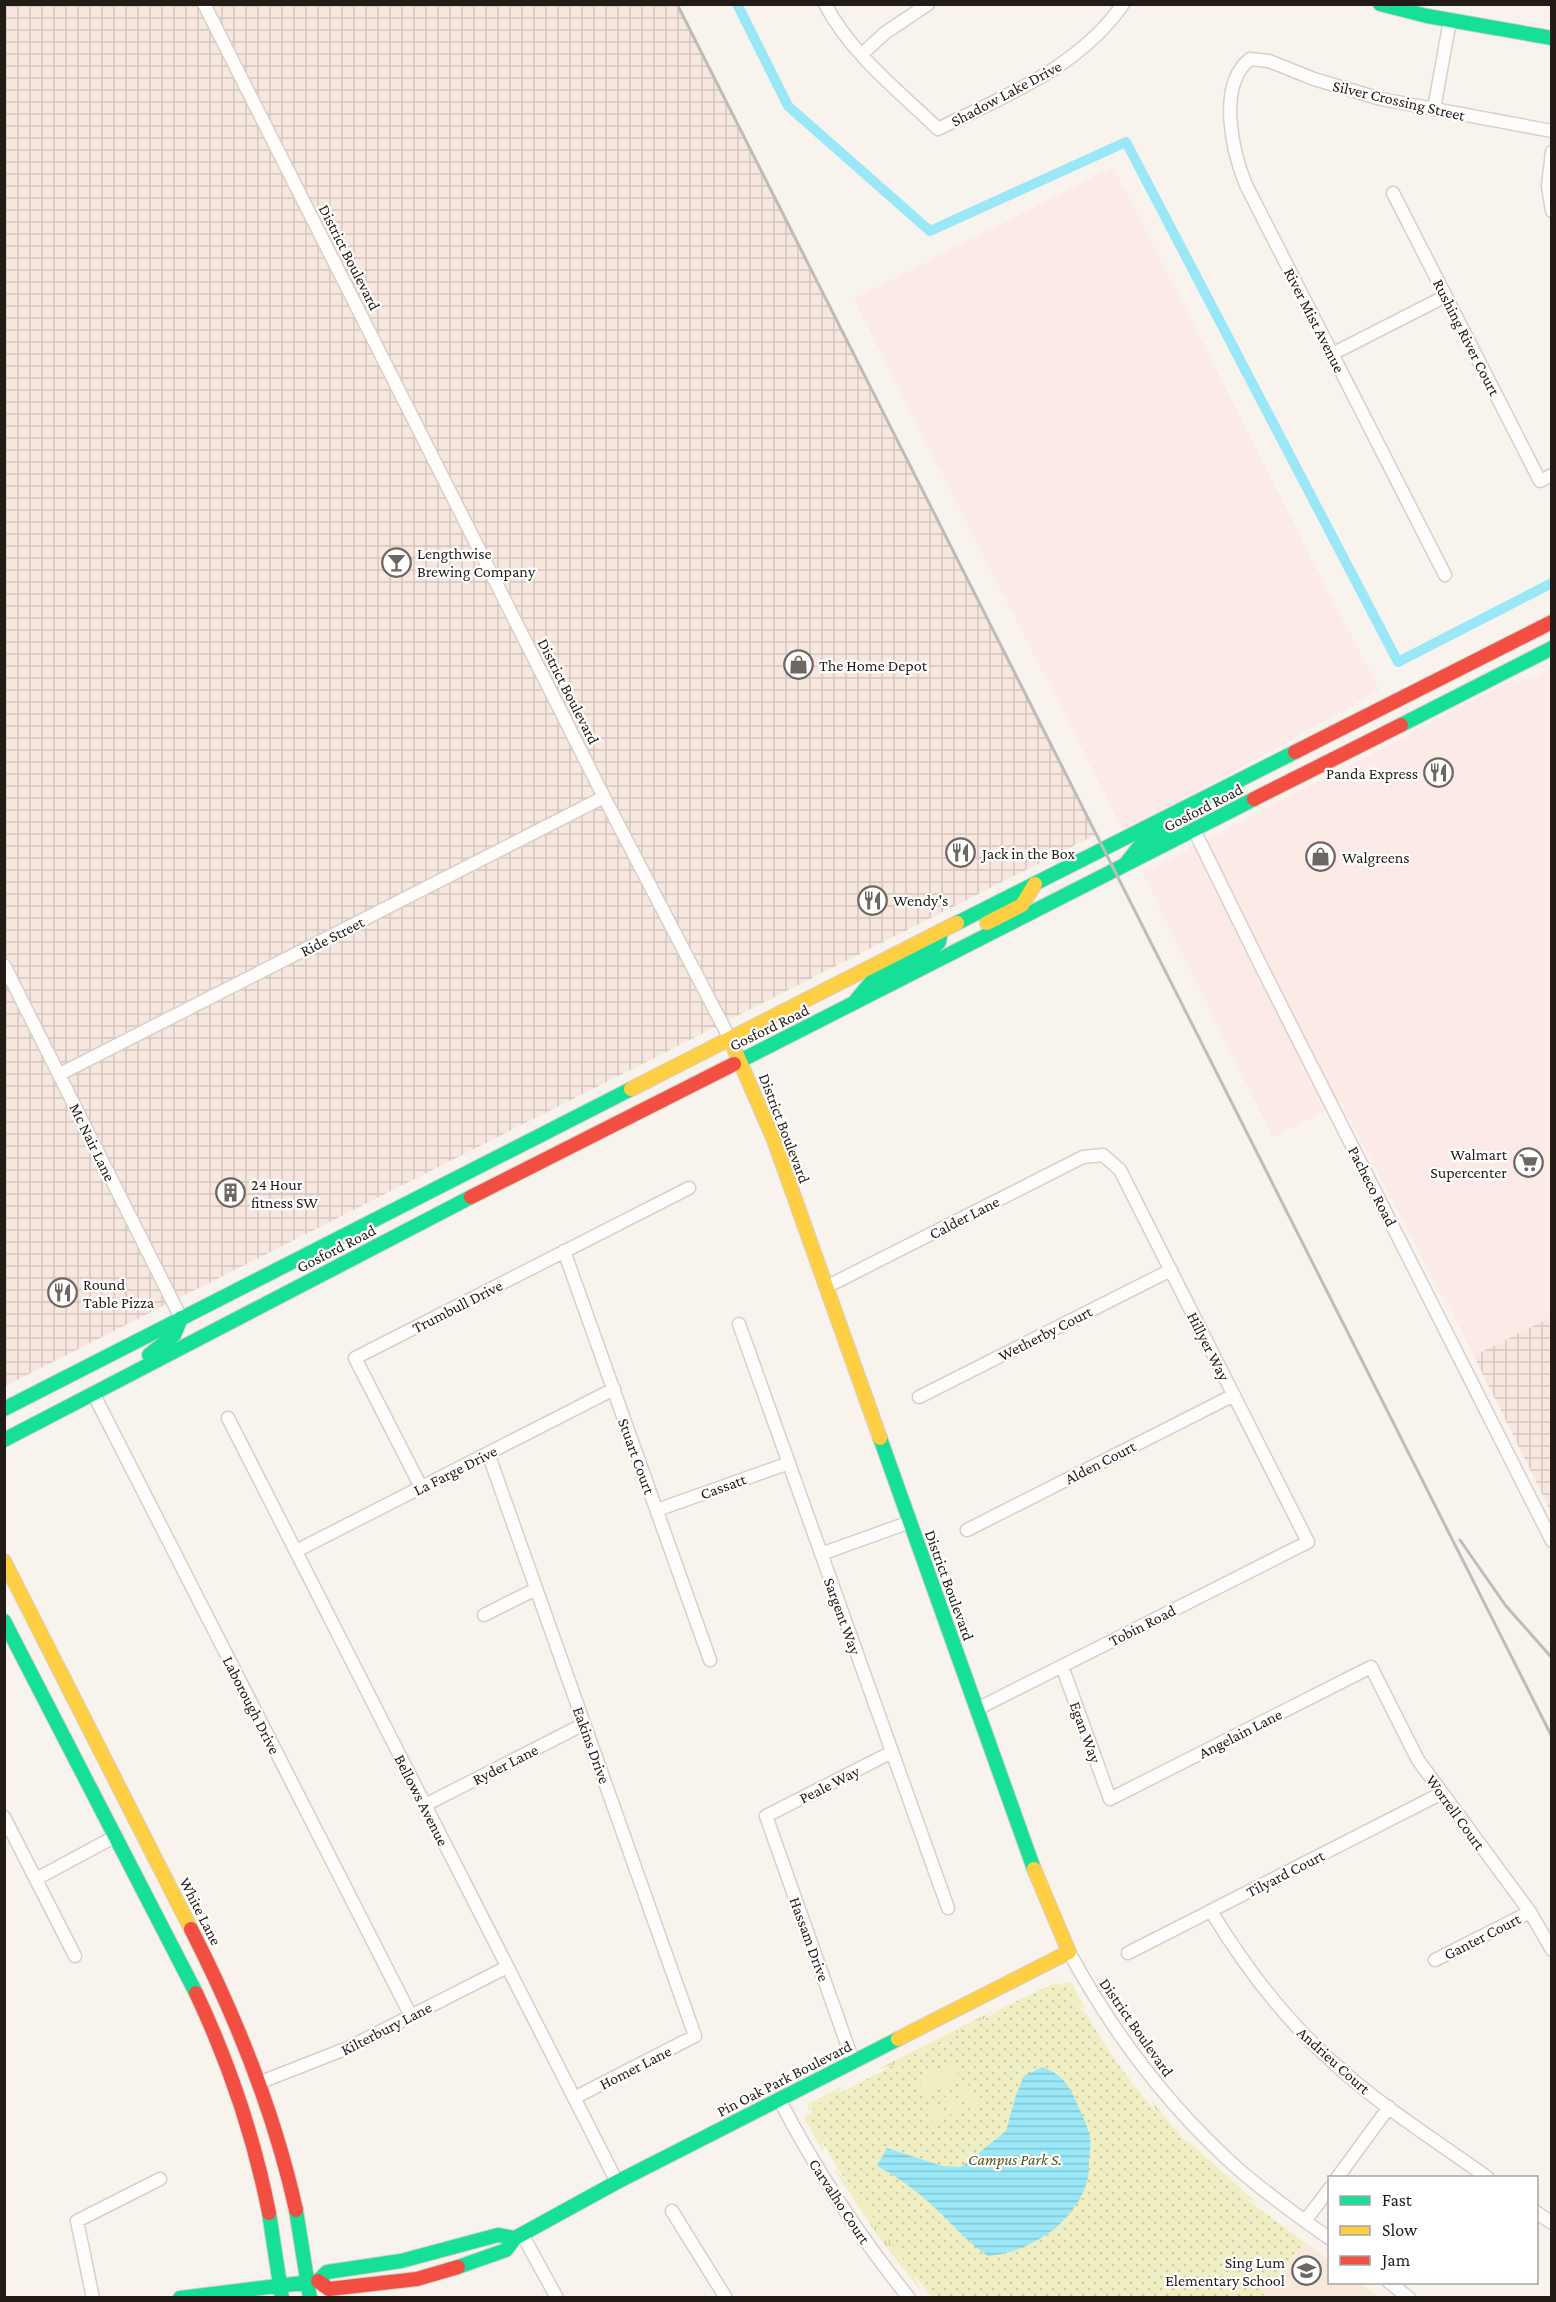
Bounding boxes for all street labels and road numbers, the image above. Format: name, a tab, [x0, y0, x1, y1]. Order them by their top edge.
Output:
street label: Shadow Lake Drive	[948, 57, 1064, 130]
street label: Silver Crossing Street	[1331, 77, 1467, 125]
street label: District Boulevard	[316, 202, 384, 313]
street label: River Mist Avenue	[1281, 265, 1348, 375]
street label: Rushing River Court	[1429, 276, 1504, 399]
street label: District Boulevard	[535, 636, 603, 747]
street label: Gosford Road	[1161, 780, 1246, 835]
street label: Ride Street	[298, 913, 367, 960]
street label: Gosford Road	[727, 1001, 812, 1054]
street label: District Boulevard	[756, 1071, 813, 1186]
street label: Mc Nair Lane	[66, 1100, 119, 1184]
street label: Pacheco Road	[1345, 1143, 1400, 1230]
street label: Calder Lane	[926, 1193, 1002, 1242]
street label: Gosford Road	[294, 1221, 379, 1276]
street label: Trumbull Drive	[409, 1276, 505, 1336]
street label: Wetherby Court	[996, 1302, 1096, 1365]
street label: Hillyer Way	[1183, 1309, 1233, 1384]
street label: Stuart Court	[615, 1416, 658, 1497]
street label: Alden Court	[1062, 1437, 1139, 1488]
street label: La Farge Drive	[411, 1442, 500, 1500]
street label: Cassatt	[698, 1470, 749, 1503]
street label: District Boulevard	[922, 1528, 978, 1643]
street label: Sargent Way	[820, 1575, 865, 1658]
street label: Tobin Road	[1106, 1601, 1179, 1649]
street label: Laborough Drive	[219, 1654, 284, 1757]
street label: Egan Way	[1066, 1699, 1105, 1766]
street label: Eakins Drive	[570, 1704, 613, 1786]
street label: Angelain Lane	[1196, 1705, 1285, 1763]
street label: Ryder Lane	[470, 1741, 541, 1789]
street label: Bellows Avenue	[391, 1752, 452, 1849]
street label: Peale Way	[796, 1762, 863, 1808]
street label: Worrell Court	[1423, 1772, 1489, 1854]
street label: Tilyard Court	[1243, 1846, 1328, 1901]
street label: White Lane	[176, 1875, 225, 1948]
street label: Hassam Drive	[786, 1895, 833, 1984]
street label: Ganter Court	[1441, 1910, 1524, 1963]
street label: District Boulevard	[1096, 1975, 1177, 2080]
street label: Kilterbury Lane	[338, 1998, 435, 2059]
street label: Andrieu Court	[1294, 2024, 1374, 2098]
street label: Pin Oak Park Boulevard	[714, 2037, 855, 2120]
street label: Homer Lane	[597, 2042, 674, 2093]
street label: Carvalho Court	[806, 2156, 874, 2247]

